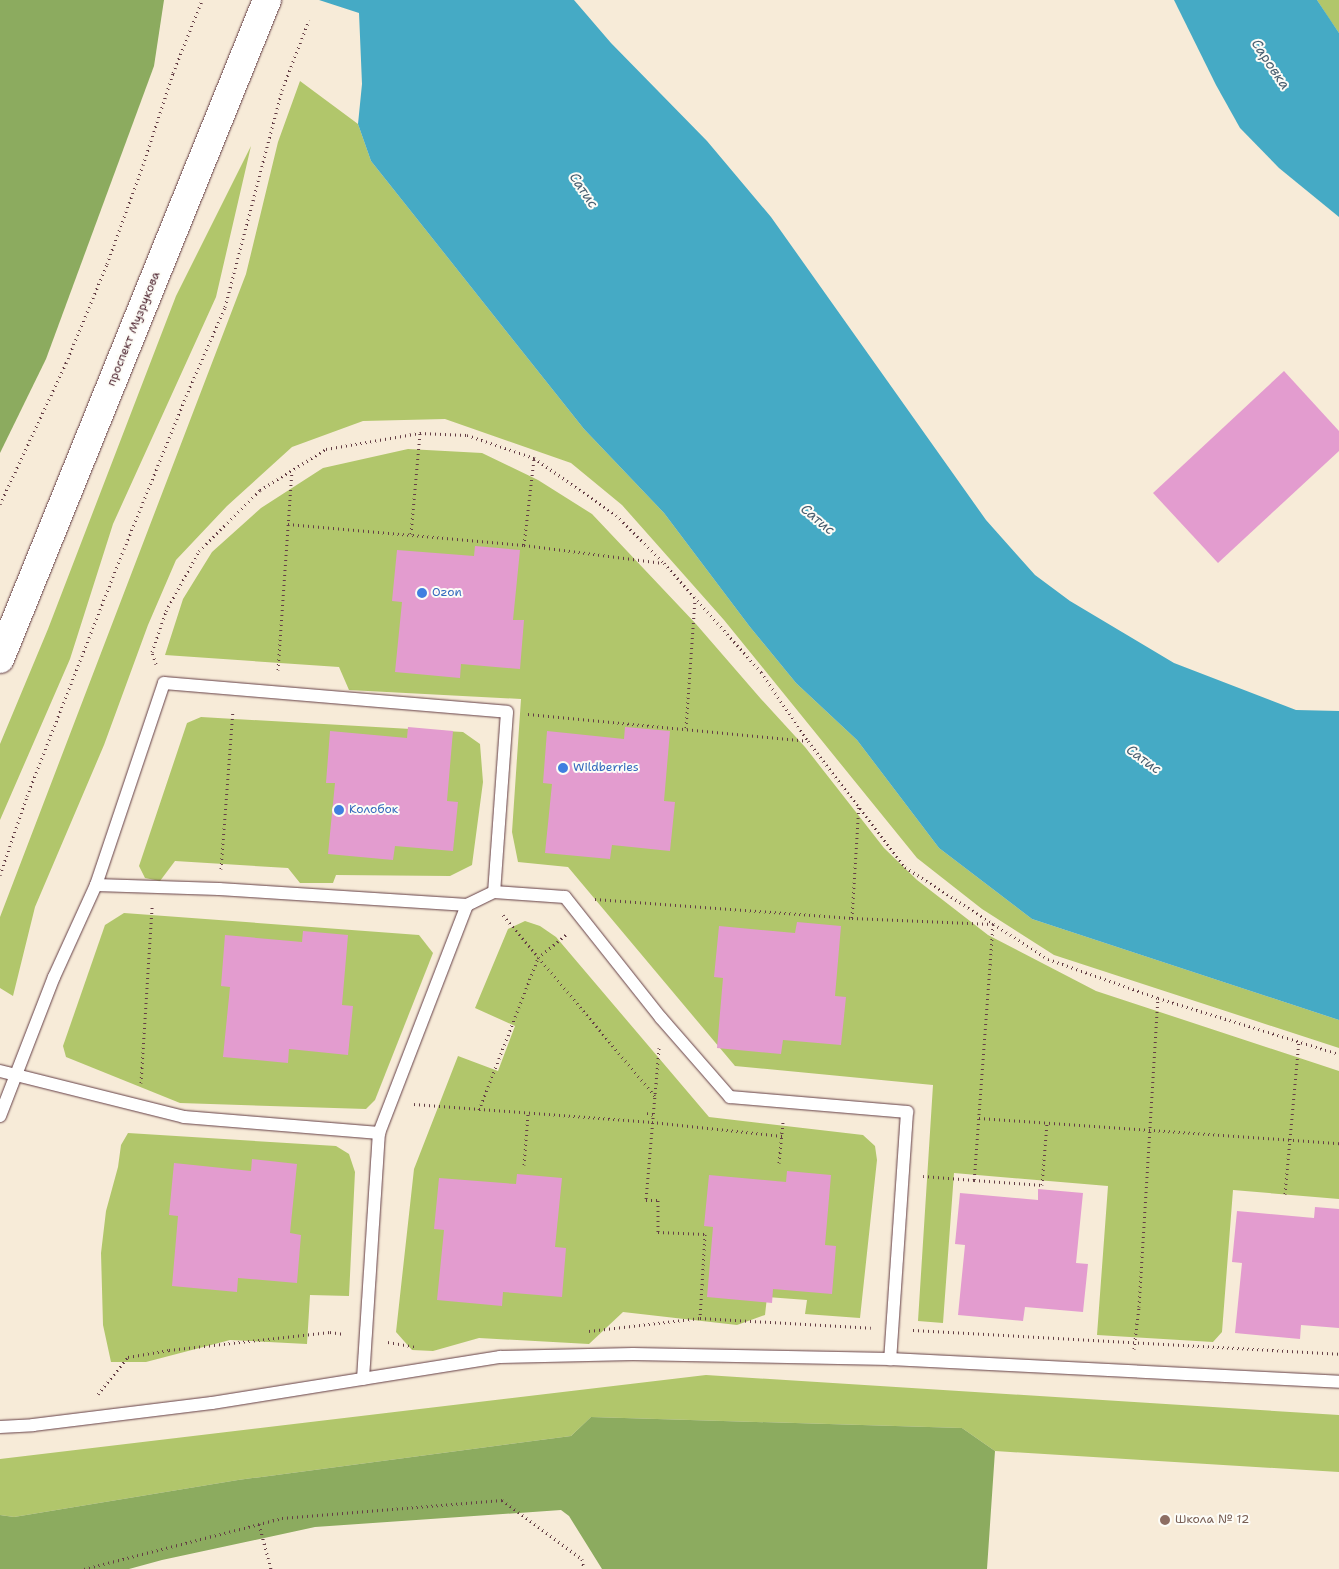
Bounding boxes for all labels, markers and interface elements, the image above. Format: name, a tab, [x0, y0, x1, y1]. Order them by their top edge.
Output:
water label: Саровка	[1248, 36, 1294, 92]
water label: Сатис	[566, 169, 602, 211]
street label: проспект Музрукова	[104, 270, 164, 388]
water label: Сатис	[798, 500, 838, 538]
place label: Ozon	[432, 586, 462, 600]
marker: Ozon	[416, 587, 428, 599]
water label: Сатис	[1123, 741, 1165, 777]
place label: Wildberries	[573, 761, 639, 775]
marker: Wildberries	[557, 762, 569, 774]
place label: Колобок	[349, 803, 398, 817]
marker: Колобок	[333, 804, 345, 816]
place label: Школа № 12	[1175, 1513, 1249, 1527]
marker: Школа № 12	[1159, 1514, 1171, 1526]

